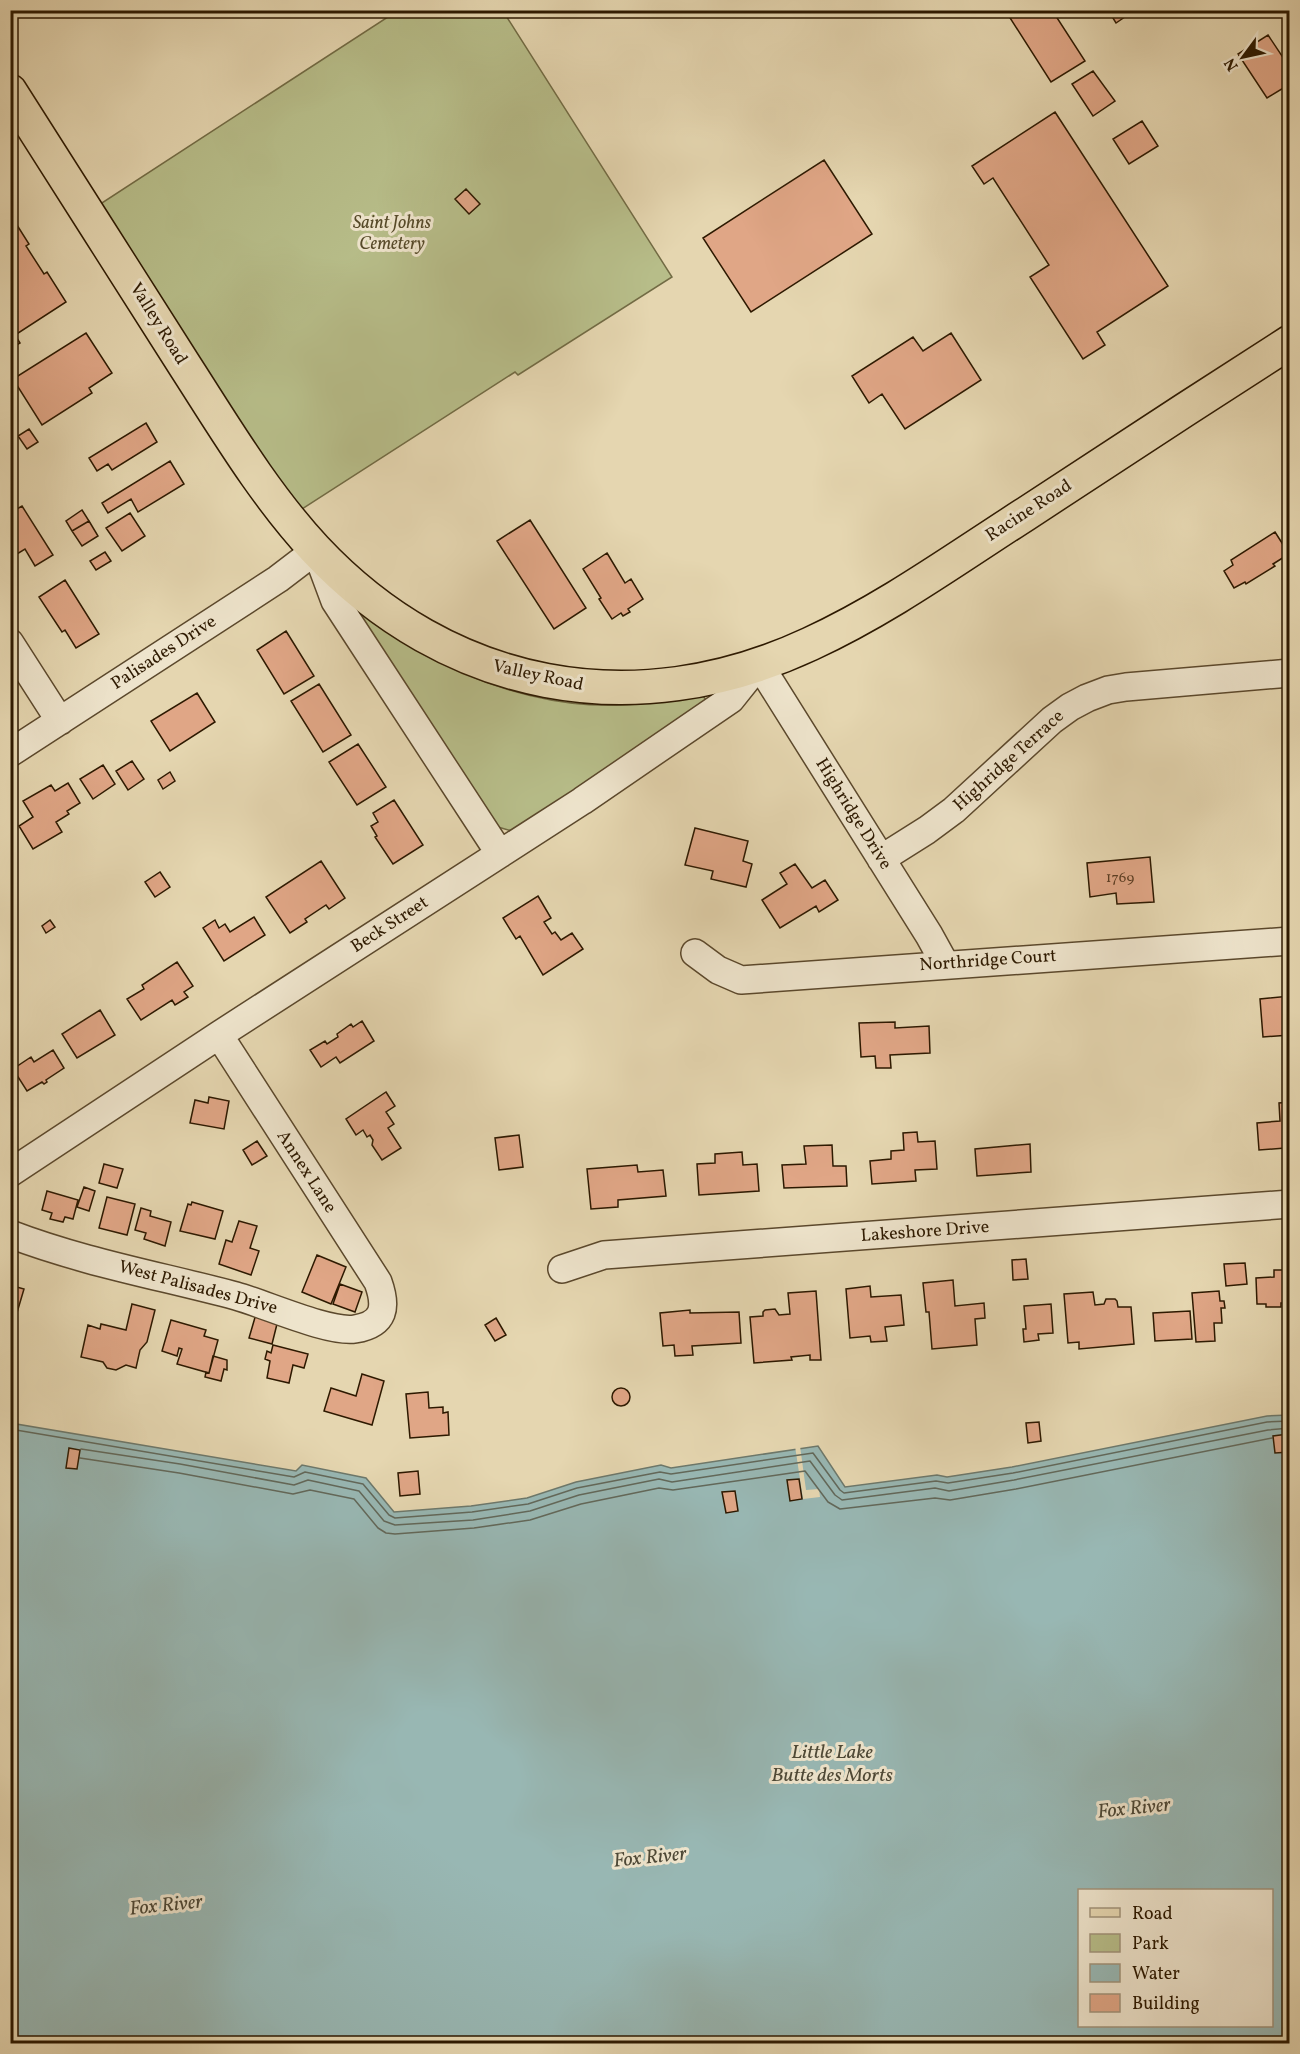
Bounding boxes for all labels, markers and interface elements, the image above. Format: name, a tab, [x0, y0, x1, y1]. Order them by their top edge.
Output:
north arrow	[1213, 27, 1273, 87]
text: N	[1220, 53, 1244, 75]
park label: Saint Johns Cemetery	[353, 211, 431, 257]
street label: Valley Road	[123, 278, 193, 370]
street label: Racine Road	[981, 474, 1077, 548]
street label: Palisades Drive	[107, 610, 221, 696]
street label: Valley Road	[490, 654, 586, 698]
street label: Highridge Terrace	[948, 704, 1070, 818]
street label: Highridge Drive	[809, 753, 897, 875]
house number: 1769	[1106, 868, 1134, 889]
street label: Beck Street	[346, 891, 434, 959]
street label: Northridge Court	[919, 944, 1057, 978]
street label: Annex Lane	[270, 1126, 342, 1218]
street label: Lakeshore Drive	[860, 1215, 990, 1249]
street label: West Palisades Drive	[116, 1255, 280, 1321]
water label: Little Lake Butte des Morts	[771, 1739, 893, 1790]
water label: Fox River	[1096, 1791, 1173, 1827]
water label: Fox River	[612, 1840, 689, 1876]
water label: Fox River	[128, 1888, 205, 1924]
legend	[1078, 1889, 1273, 2027]
text: Road	[1132, 1902, 1173, 1927]
text: Park	[1132, 1932, 1169, 1957]
text: Water	[1132, 1962, 1180, 1987]
text: Building	[1132, 1992, 1200, 2017]

